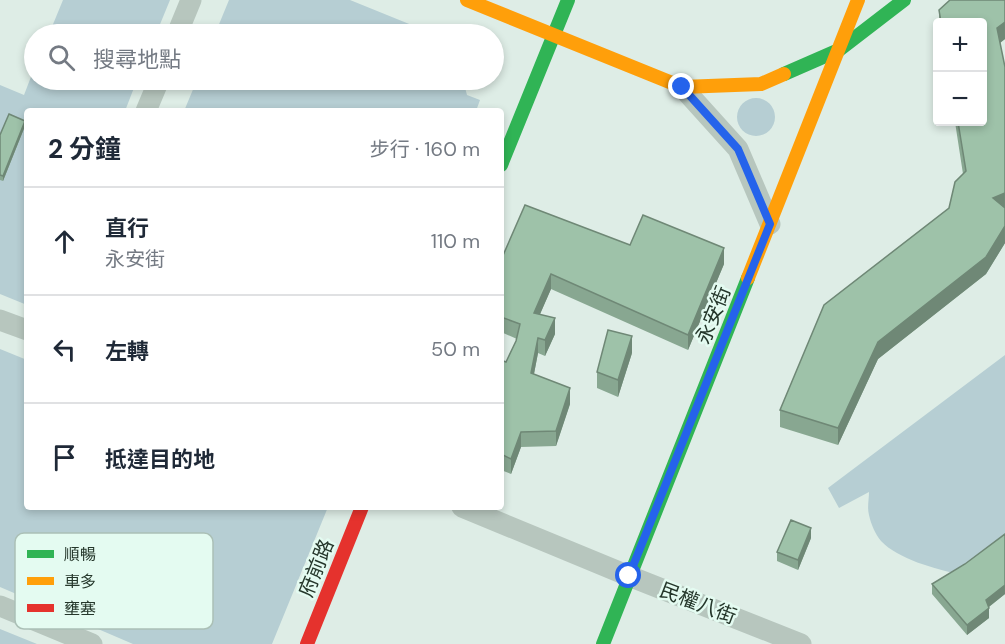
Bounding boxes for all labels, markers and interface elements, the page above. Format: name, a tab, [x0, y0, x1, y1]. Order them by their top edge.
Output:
map controls	[933, 18, 987, 126]
button: +	[933, 18, 987, 72]
search box	[24, 24, 504, 90]
icon: search	[45, 41, 78, 74]
text: 搜尋地點	[93, 45, 181, 74]
button: −	[933, 72, 987, 126]
route end	[668, 73, 694, 99]
text: 2 分鐘	[48, 132, 121, 166]
text: 步行 · 160 m	[370, 136, 480, 162]
text: 直行	[105, 214, 149, 243]
icon: ahead	[48, 225, 81, 258]
text: 110 m	[431, 228, 480, 254]
text: 永安街	[105, 246, 165, 272]
street label: 永安街	[690, 282, 736, 348]
icon: left	[48, 333, 81, 366]
text: 50 m	[431, 336, 480, 362]
text: 左轉	[105, 337, 149, 366]
icon: arrive	[48, 441, 81, 474]
text: 抵達目的地	[105, 445, 215, 474]
legend	[15, 533, 213, 629]
street label: 府前路	[293, 535, 339, 601]
text: 順暢	[64, 544, 96, 565]
route start	[615, 562, 641, 588]
text: 車多	[64, 571, 96, 592]
street label: 民權八街	[656, 577, 740, 629]
text: 壅塞	[64, 598, 96, 619]

